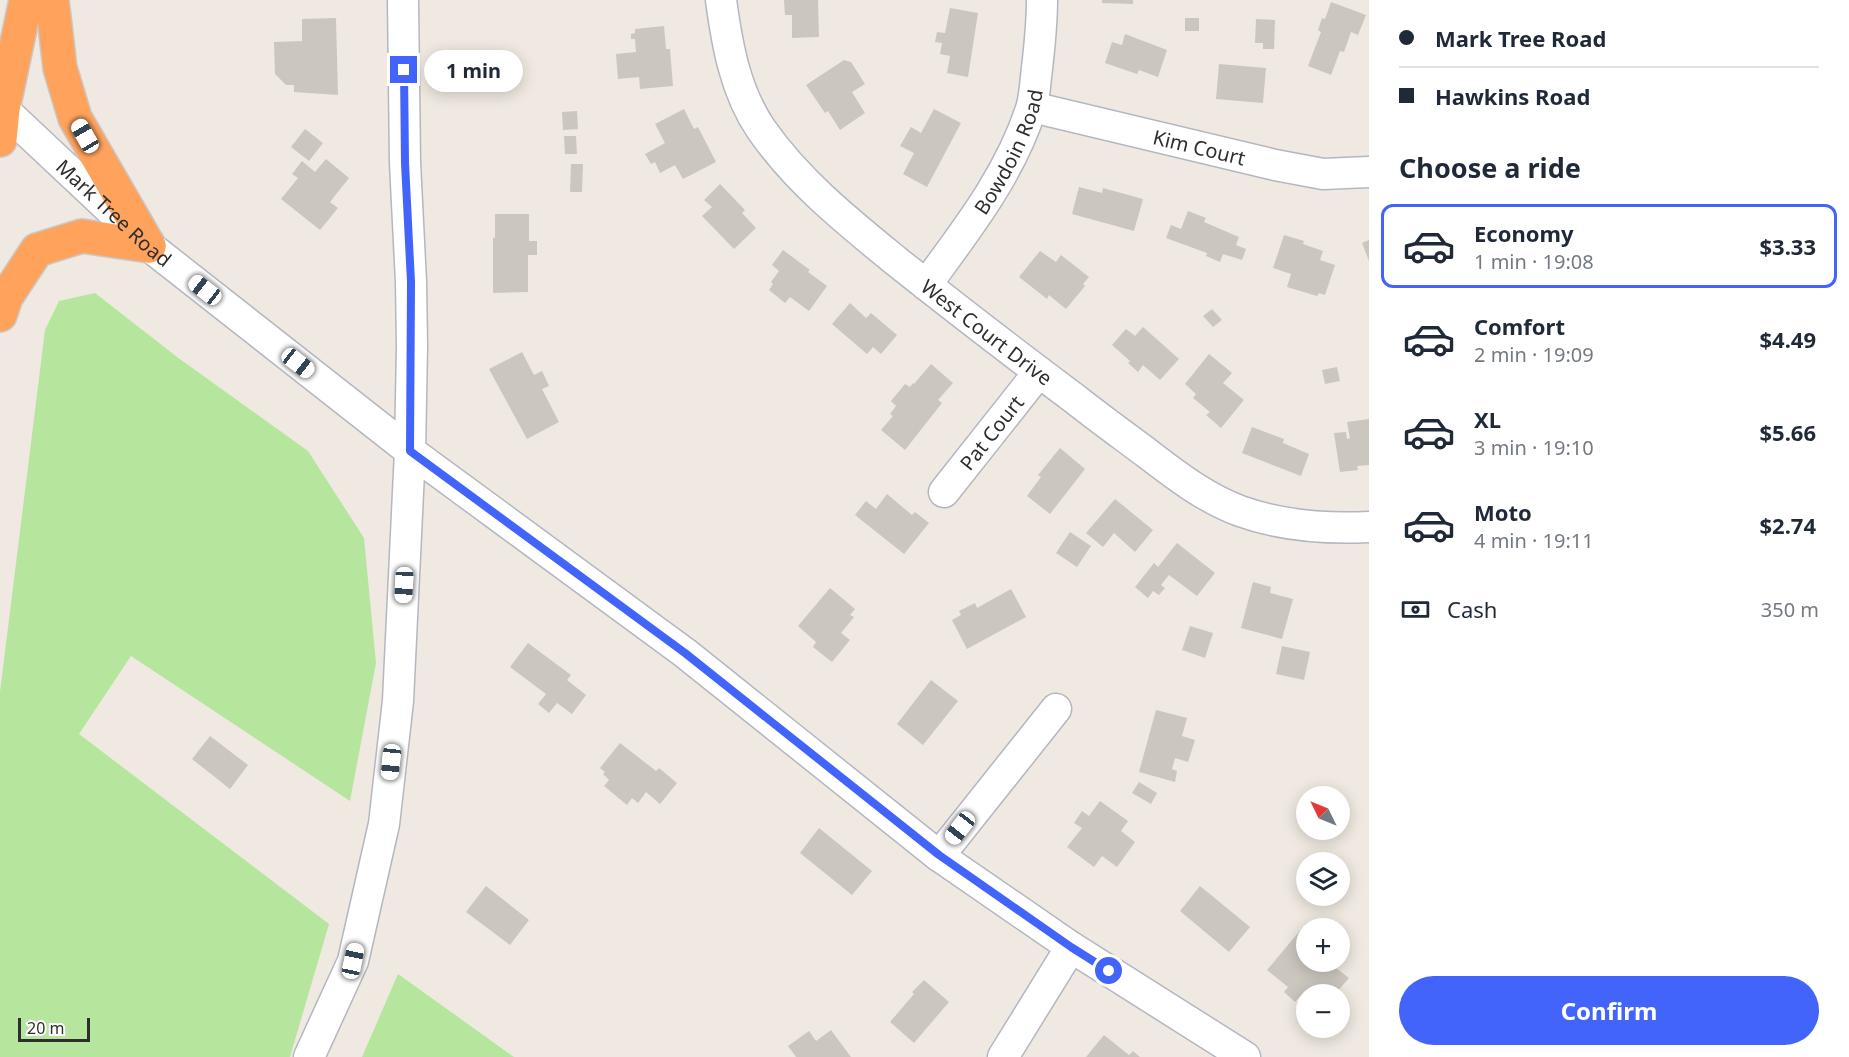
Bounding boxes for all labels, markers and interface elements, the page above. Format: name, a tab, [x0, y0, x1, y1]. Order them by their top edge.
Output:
text: Mark Tree Road	[1435, 23, 1606, 53]
callout: 1 min	[425, 49, 524, 91]
route end	[390, 56, 417, 83]
text: 1 min	[446, 57, 501, 84]
text: Hawkins Road	[1435, 81, 1590, 111]
street label: Bowdoin Road	[967, 87, 1048, 219]
car	[68, 116, 102, 156]
street label: Kim Court	[1150, 123, 1248, 171]
text: Choose a ride	[1399, 149, 1581, 186]
street label: Mark Tree Road	[51, 153, 177, 272]
text: Economy	[1474, 218, 1573, 248]
icon: car	[1402, 219, 1456, 273]
text: $3.33	[1759, 231, 1816, 261]
text: 1 min · 19:08	[1474, 248, 1594, 275]
car	[185, 272, 225, 308]
street label: West Court Drive	[916, 273, 1058, 391]
text: Comfort	[1474, 311, 1565, 341]
icon: car	[1402, 312, 1456, 366]
text: $4.49	[1759, 324, 1816, 354]
text: 2 min · 19:09	[1474, 341, 1594, 368]
car	[278, 345, 318, 381]
street label: Pat Court	[953, 389, 1029, 475]
text: XL	[1474, 404, 1501, 434]
icon: car	[1402, 405, 1456, 459]
text: $5.66	[1759, 417, 1816, 447]
text: 3 min · 19:10	[1474, 434, 1594, 461]
text: Moto	[1474, 497, 1532, 527]
icon: car	[1402, 498, 1456, 552]
text: $2.74	[1759, 510, 1816, 540]
text: 4 min · 19:11	[1474, 527, 1594, 554]
car	[394, 567, 414, 603]
icon: cash	[1399, 593, 1432, 626]
text: Cash	[1447, 594, 1497, 624]
text: 350 m	[1761, 596, 1819, 623]
car	[380, 743, 402, 781]
north arrow	[1296, 786, 1350, 840]
map controls	[1296, 786, 1350, 1038]
car	[942, 808, 978, 848]
button: layers	[1296, 852, 1350, 906]
button: +	[1296, 918, 1350, 972]
car	[340, 942, 366, 980]
route start	[1095, 957, 1122, 984]
button: Confirm	[1399, 976, 1819, 1045]
button: −	[1296, 984, 1350, 1038]
scale bar	[18, 1015, 90, 1042]
text: 20 m	[27, 1017, 64, 1039]

